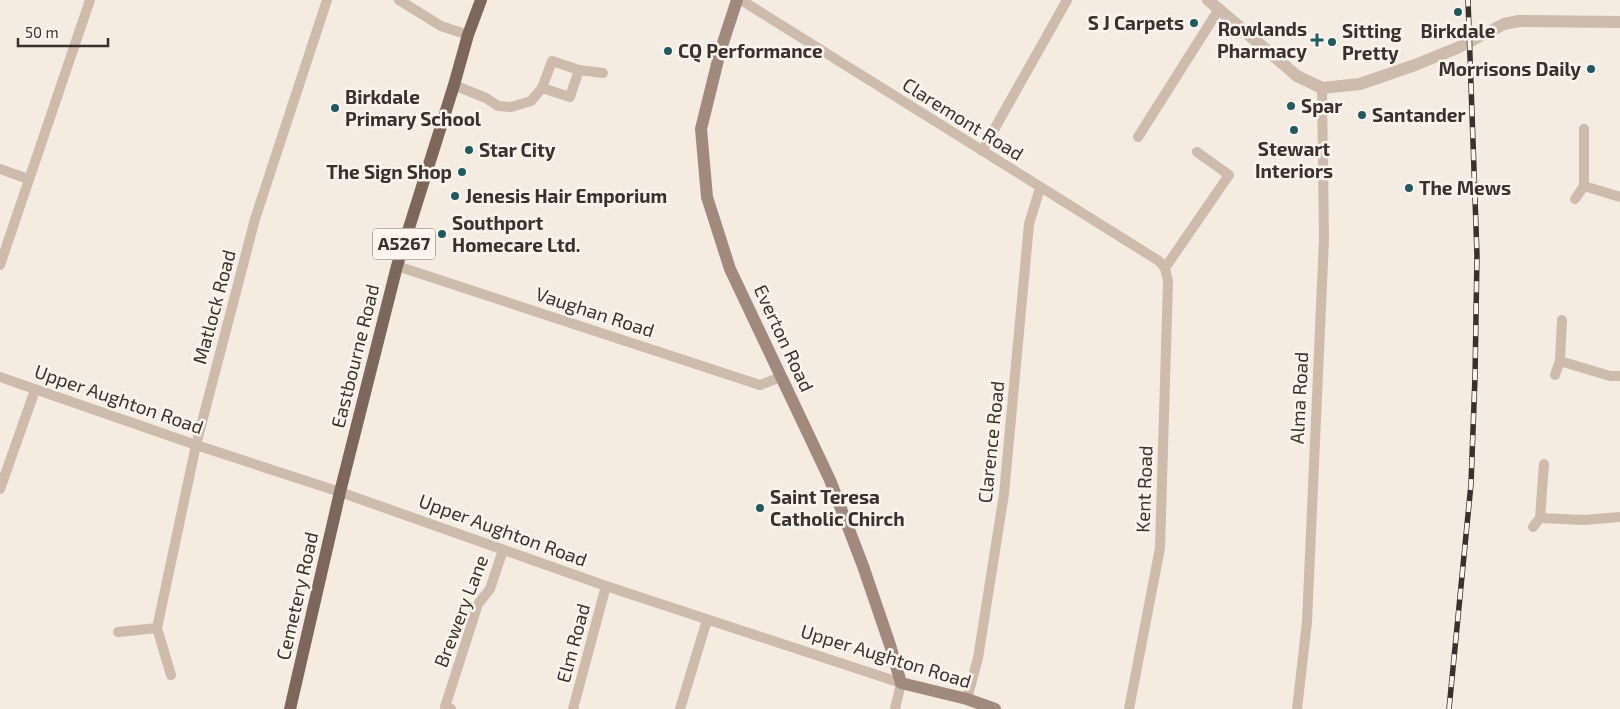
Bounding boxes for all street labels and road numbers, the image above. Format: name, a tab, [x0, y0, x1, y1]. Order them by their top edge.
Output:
street label: Claremont Road	[899, 72, 1028, 165]
road number: A5267	[373, 228, 435, 260]
street label: Matlock Road	[187, 247, 240, 367]
street label: Everton Road	[750, 281, 819, 395]
street label: Eastbourne Road	[326, 282, 383, 430]
street label: Vaughan Road	[533, 282, 657, 342]
street label: Alma Road	[1285, 351, 1312, 445]
street label: Upper Aughton Road	[32, 359, 207, 438]
street label: Clarence Road	[973, 380, 1008, 504]
street label: Kent Road	[1130, 445, 1157, 533]
street label: Upper Aughton Road	[416, 488, 590, 571]
street label: Cemetery Road	[271, 530, 322, 662]
street label: Brewery Lane	[429, 552, 492, 670]
street label: Elm Road	[551, 601, 594, 685]
street label: Upper Aughton Road	[798, 619, 974, 692]

